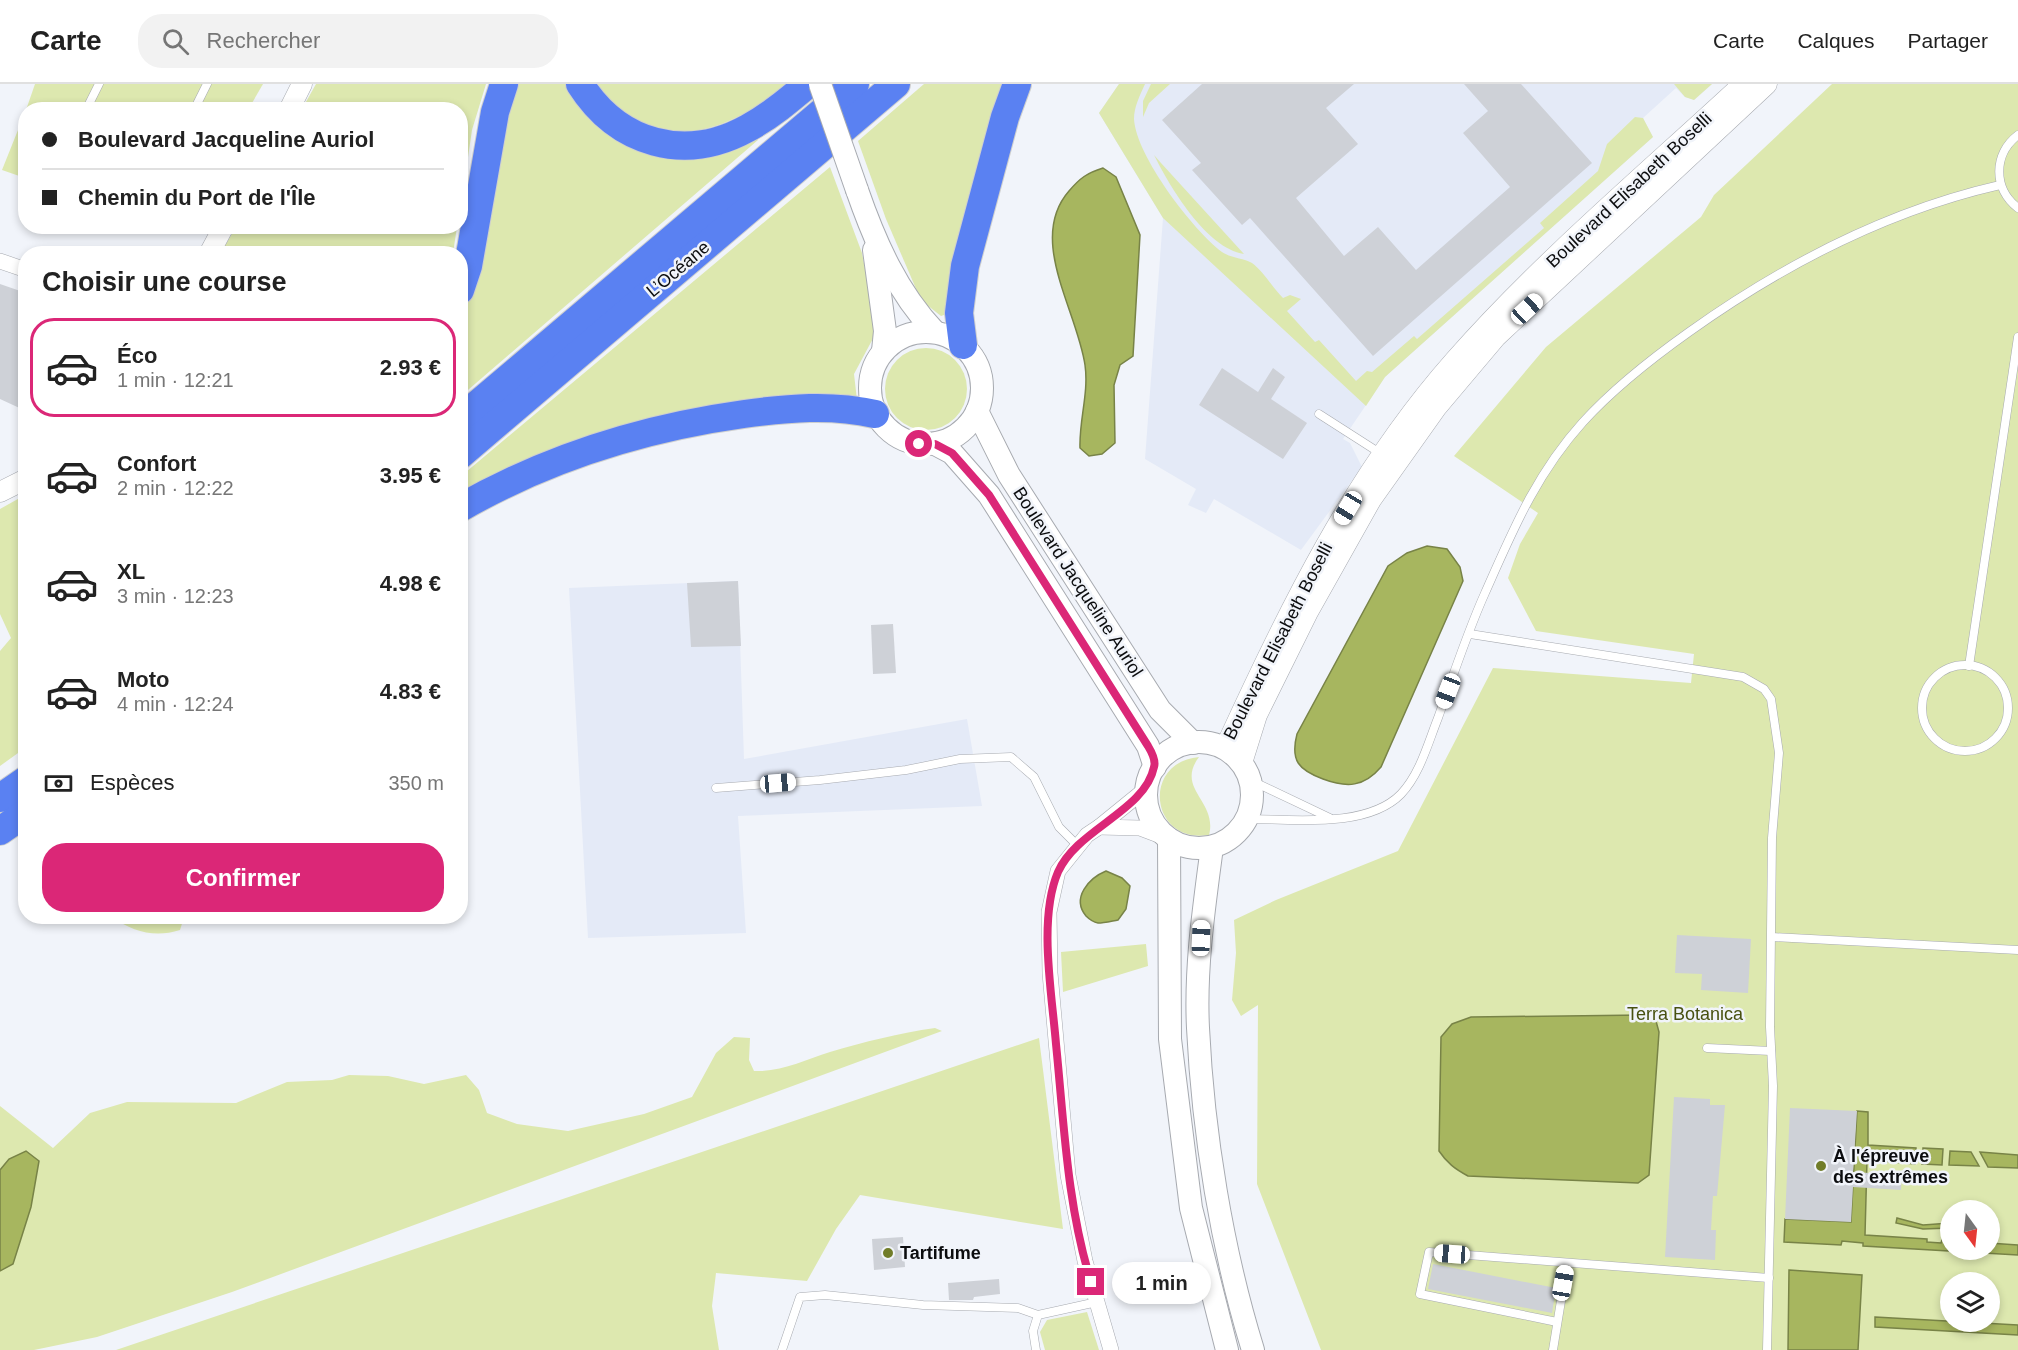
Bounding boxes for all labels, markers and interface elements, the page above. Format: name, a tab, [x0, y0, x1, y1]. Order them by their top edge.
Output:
search box	[138, 14, 558, 68]
text: Carte	[30, 25, 102, 56]
icon: search	[159, 25, 192, 58]
text: Rechercher	[207, 28, 320, 53]
text: Carte	[1713, 29, 1764, 52]
text: Calques	[1797, 29, 1874, 52]
text: Partager	[1907, 29, 1988, 52]
street label: Boulevard Elisabeth Boselli	[1542, 108, 1716, 272]
text: Boulevard Jacqueline Auriol	[78, 127, 374, 152]
text: Chemin du Port de l'Île	[78, 185, 315, 210]
street label: L’Océane	[642, 237, 714, 301]
text: Choisir une course	[42, 267, 287, 297]
car	[1508, 290, 1546, 328]
icon: car	[45, 341, 99, 395]
text: Éco	[117, 343, 157, 368]
text: 2.93 €	[380, 355, 441, 380]
text: 1 min · 12:21	[117, 369, 234, 391]
route start	[905, 430, 932, 457]
icon: car	[45, 449, 99, 503]
text: Confort	[117, 451, 196, 476]
text: 3.95 €	[380, 463, 441, 488]
text: 2 min · 12:22	[117, 477, 234, 499]
street label: Boulevard Jacqueline Auriol	[1009, 483, 1147, 681]
car	[1331, 488, 1365, 528]
street label: Boulevard Elisabeth Boselli	[1220, 539, 1336, 743]
icon: car	[45, 557, 99, 611]
text: XL	[117, 559, 145, 584]
text: 4.98 €	[380, 571, 441, 596]
text: 3 min · 12:23	[117, 585, 234, 607]
icon: car	[45, 665, 99, 719]
text: Moto	[117, 667, 170, 692]
car	[1433, 671, 1463, 711]
text: 4.83 €	[380, 679, 441, 704]
text: 4 min · 12:24	[117, 693, 234, 715]
icon: cash	[42, 767, 75, 800]
text: Espèces	[90, 770, 174, 795]
text: 350 m	[388, 772, 444, 794]
car	[759, 772, 797, 794]
button: Confirmer	[42, 843, 444, 912]
car	[1191, 920, 1211, 956]
park label: Terra Botanica	[1627, 1004, 1744, 1024]
place label: À l'épreuve des extrêmes	[1833, 1145, 1948, 1187]
marker: À l'épreuve des extrêmes	[1814, 1159, 1828, 1173]
north arrow	[1940, 1200, 2000, 1260]
map controls	[1940, 1200, 2000, 1332]
place label: Tartifume	[900, 1243, 981, 1263]
car	[1433, 1244, 1471, 1264]
marker: Tartifume	[881, 1246, 895, 1260]
callout: 1 min	[1112, 1261, 1211, 1303]
car	[1551, 1264, 1575, 1302]
route end	[1077, 1268, 1104, 1295]
text: 1 min	[1135, 1272, 1188, 1294]
button: layers	[1940, 1272, 2000, 1332]

